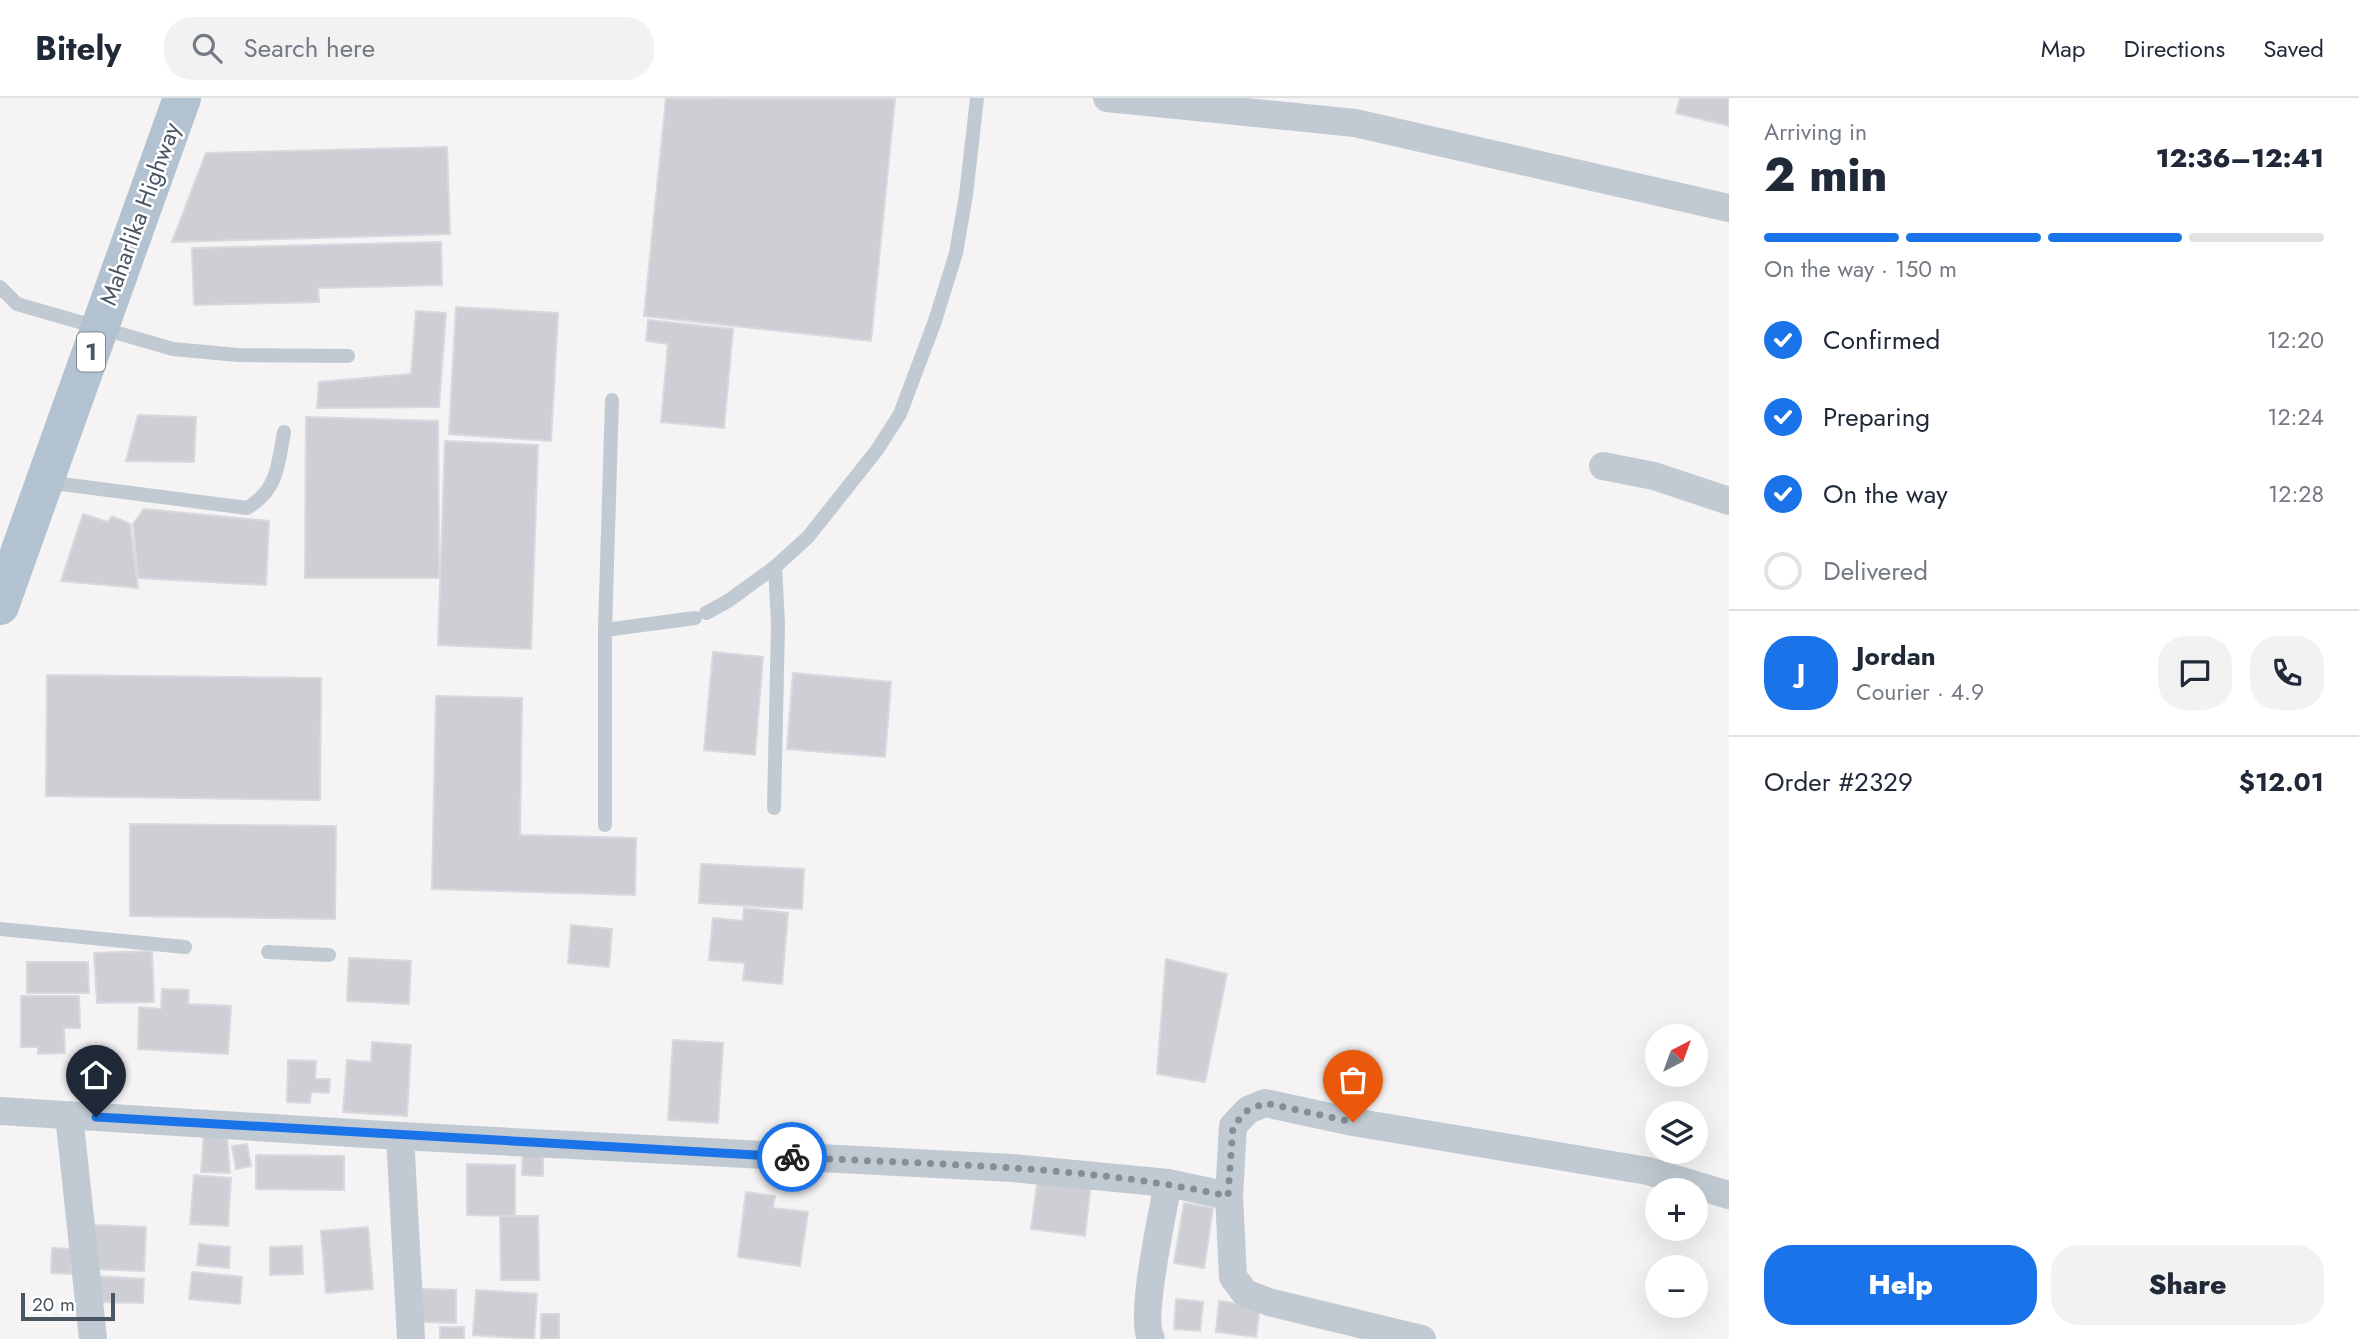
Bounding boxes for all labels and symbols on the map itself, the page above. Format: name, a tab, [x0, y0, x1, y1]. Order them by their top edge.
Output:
street label: Maharlika Highway	[90, 117, 189, 310]
road number: 1	[77, 332, 105, 372]
north arrow	[1645, 1024, 1708, 1087]
pin	[66, 1045, 126, 1117]
pin	[1323, 1050, 1383, 1122]
courier	[757, 1122, 827, 1192]
scale bar	[21, 1290, 116, 1322]

